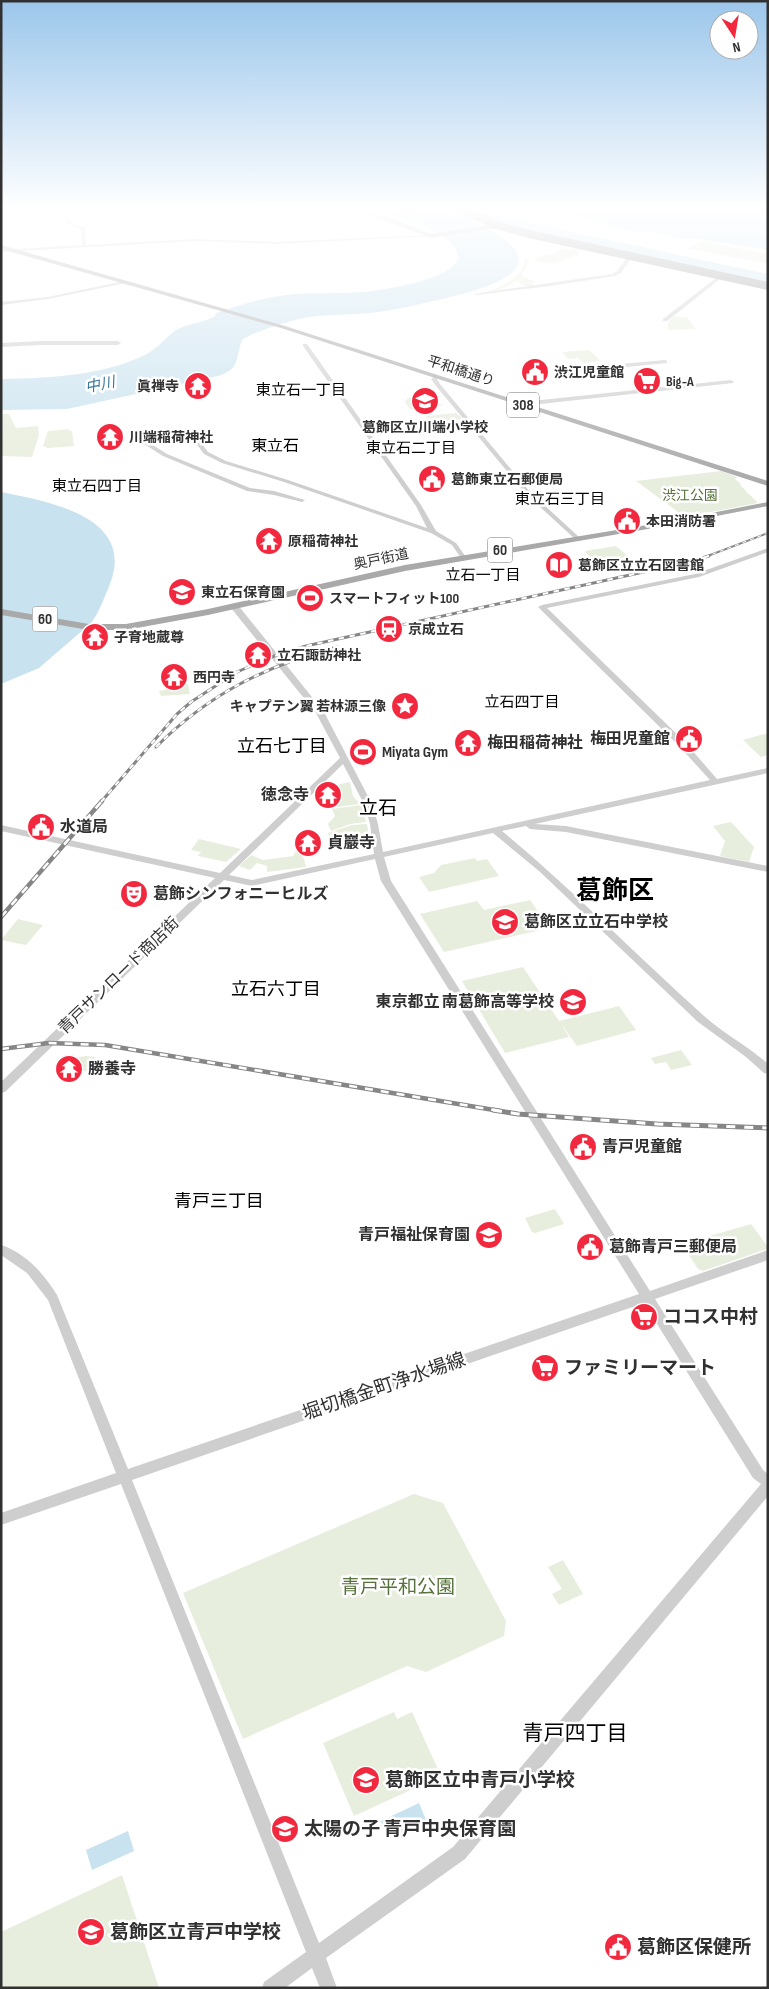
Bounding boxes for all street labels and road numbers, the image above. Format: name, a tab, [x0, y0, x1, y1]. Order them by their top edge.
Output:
street label: 平和橋通り	[425, 352, 497, 390]
road number: 308	[507, 392, 539, 418]
road number: 60	[488, 538, 512, 562]
street label: 奥戸街道	[352, 545, 410, 573]
road number: 60	[32, 606, 58, 632]
street label: 青戸サンロード商店街	[55, 914, 183, 1038]
street label: 堀切橋金町浄水場線	[299, 1348, 469, 1426]

